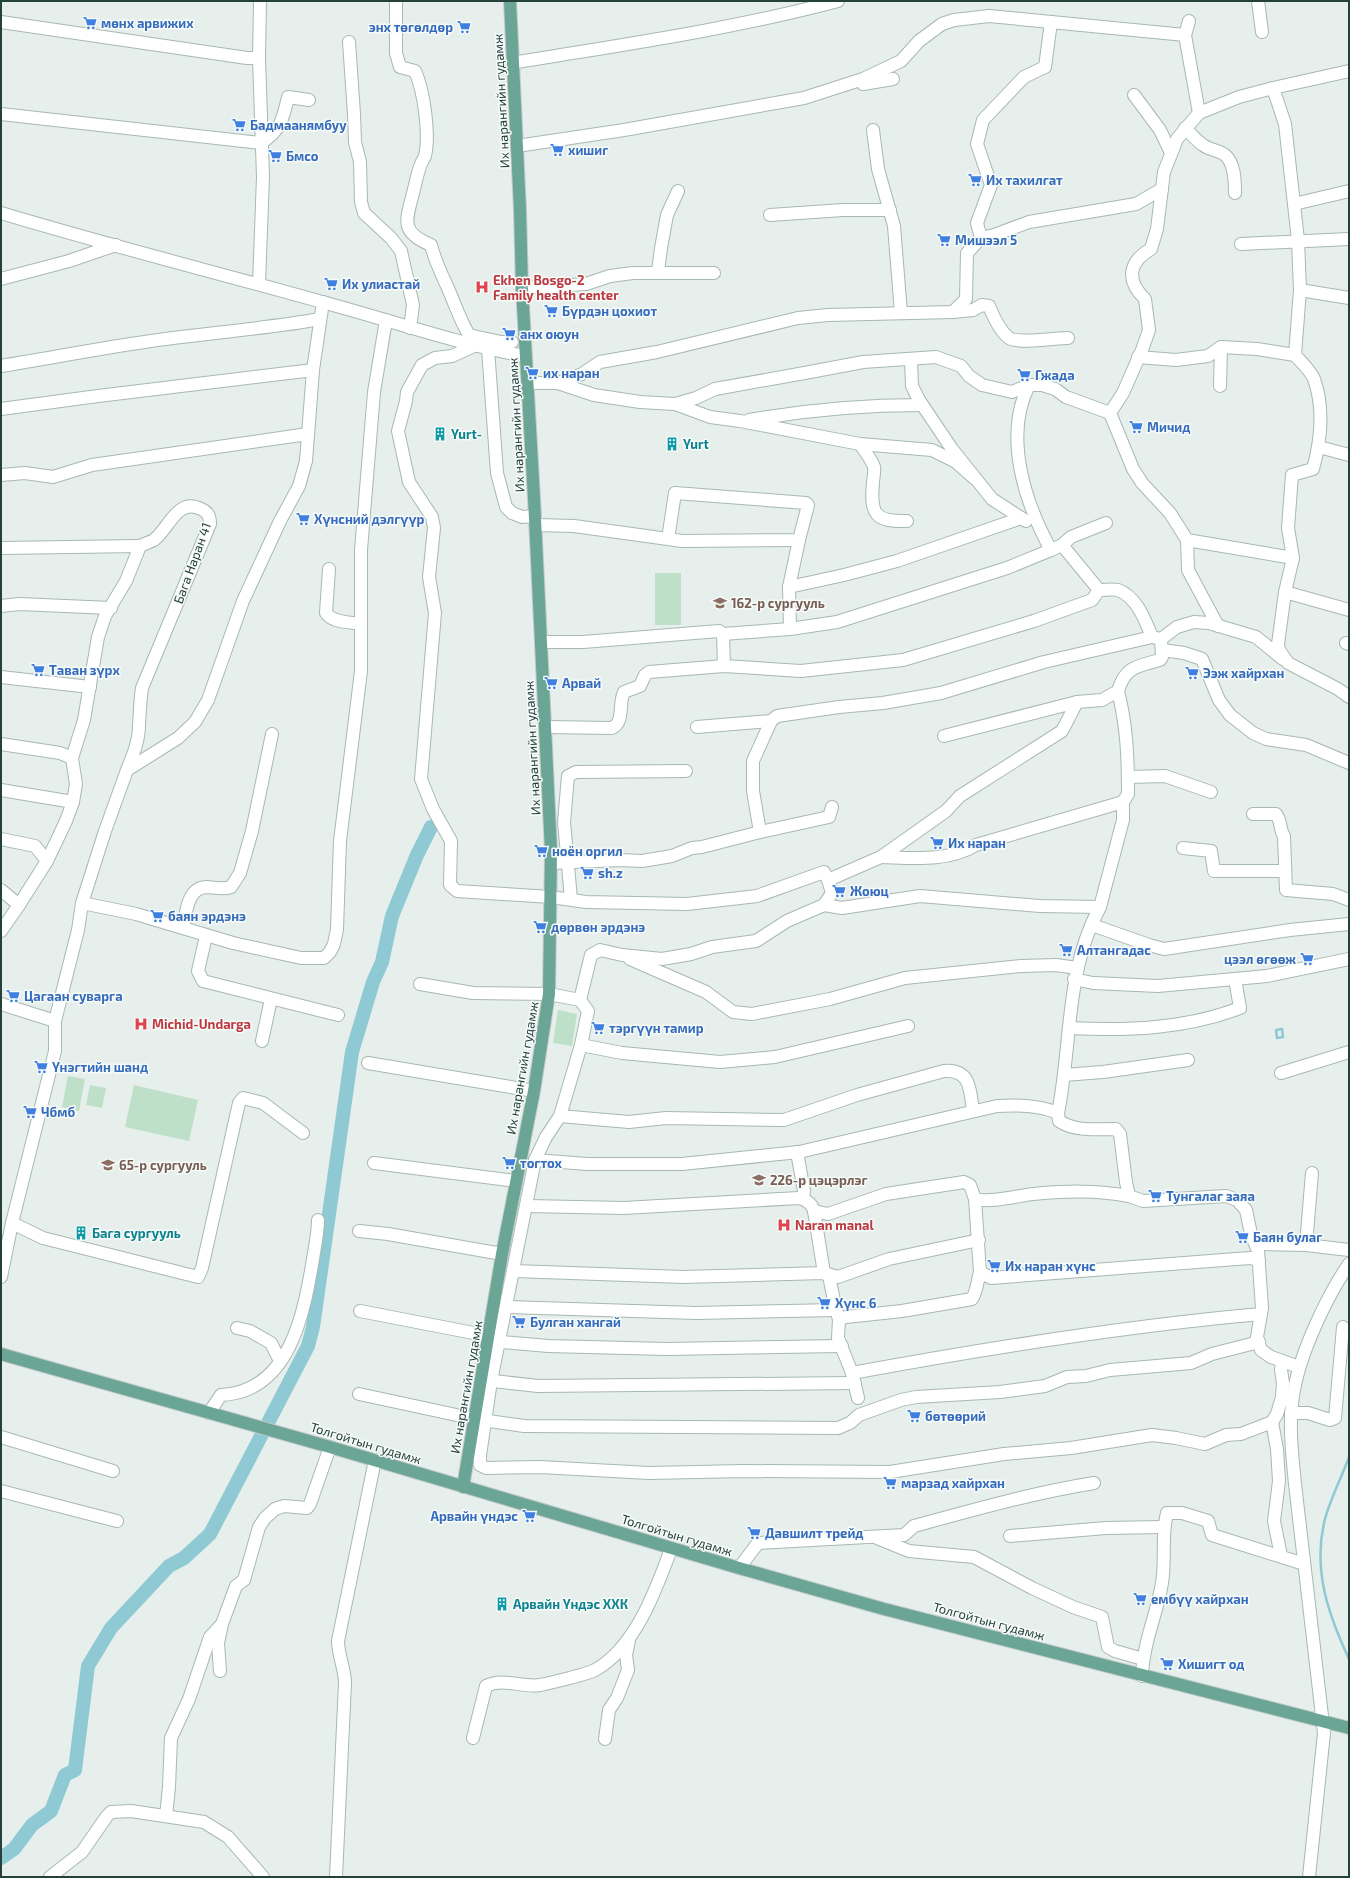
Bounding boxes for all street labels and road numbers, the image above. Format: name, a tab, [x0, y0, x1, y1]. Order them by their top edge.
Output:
street label: Их нарангийн гудамж	[489, 33, 513, 169]
street label: Их нарангийн гудамж	[504, 357, 528, 493]
street label: Бага Наран 41	[170, 520, 214, 606]
street label: Их нарангийн гудамж	[520, 680, 544, 816]
street label: Их нарангийн гудамж	[502, 1000, 542, 1136]
street label: Их нарангийн гудамж	[446, 1319, 486, 1455]
street label: Толгойтын гудамж	[309, 1419, 423, 1467]
street label: Толгойтын гудамж	[620, 1511, 734, 1559]
street label: Толгойтын гудамж	[931, 1598, 1047, 1644]

